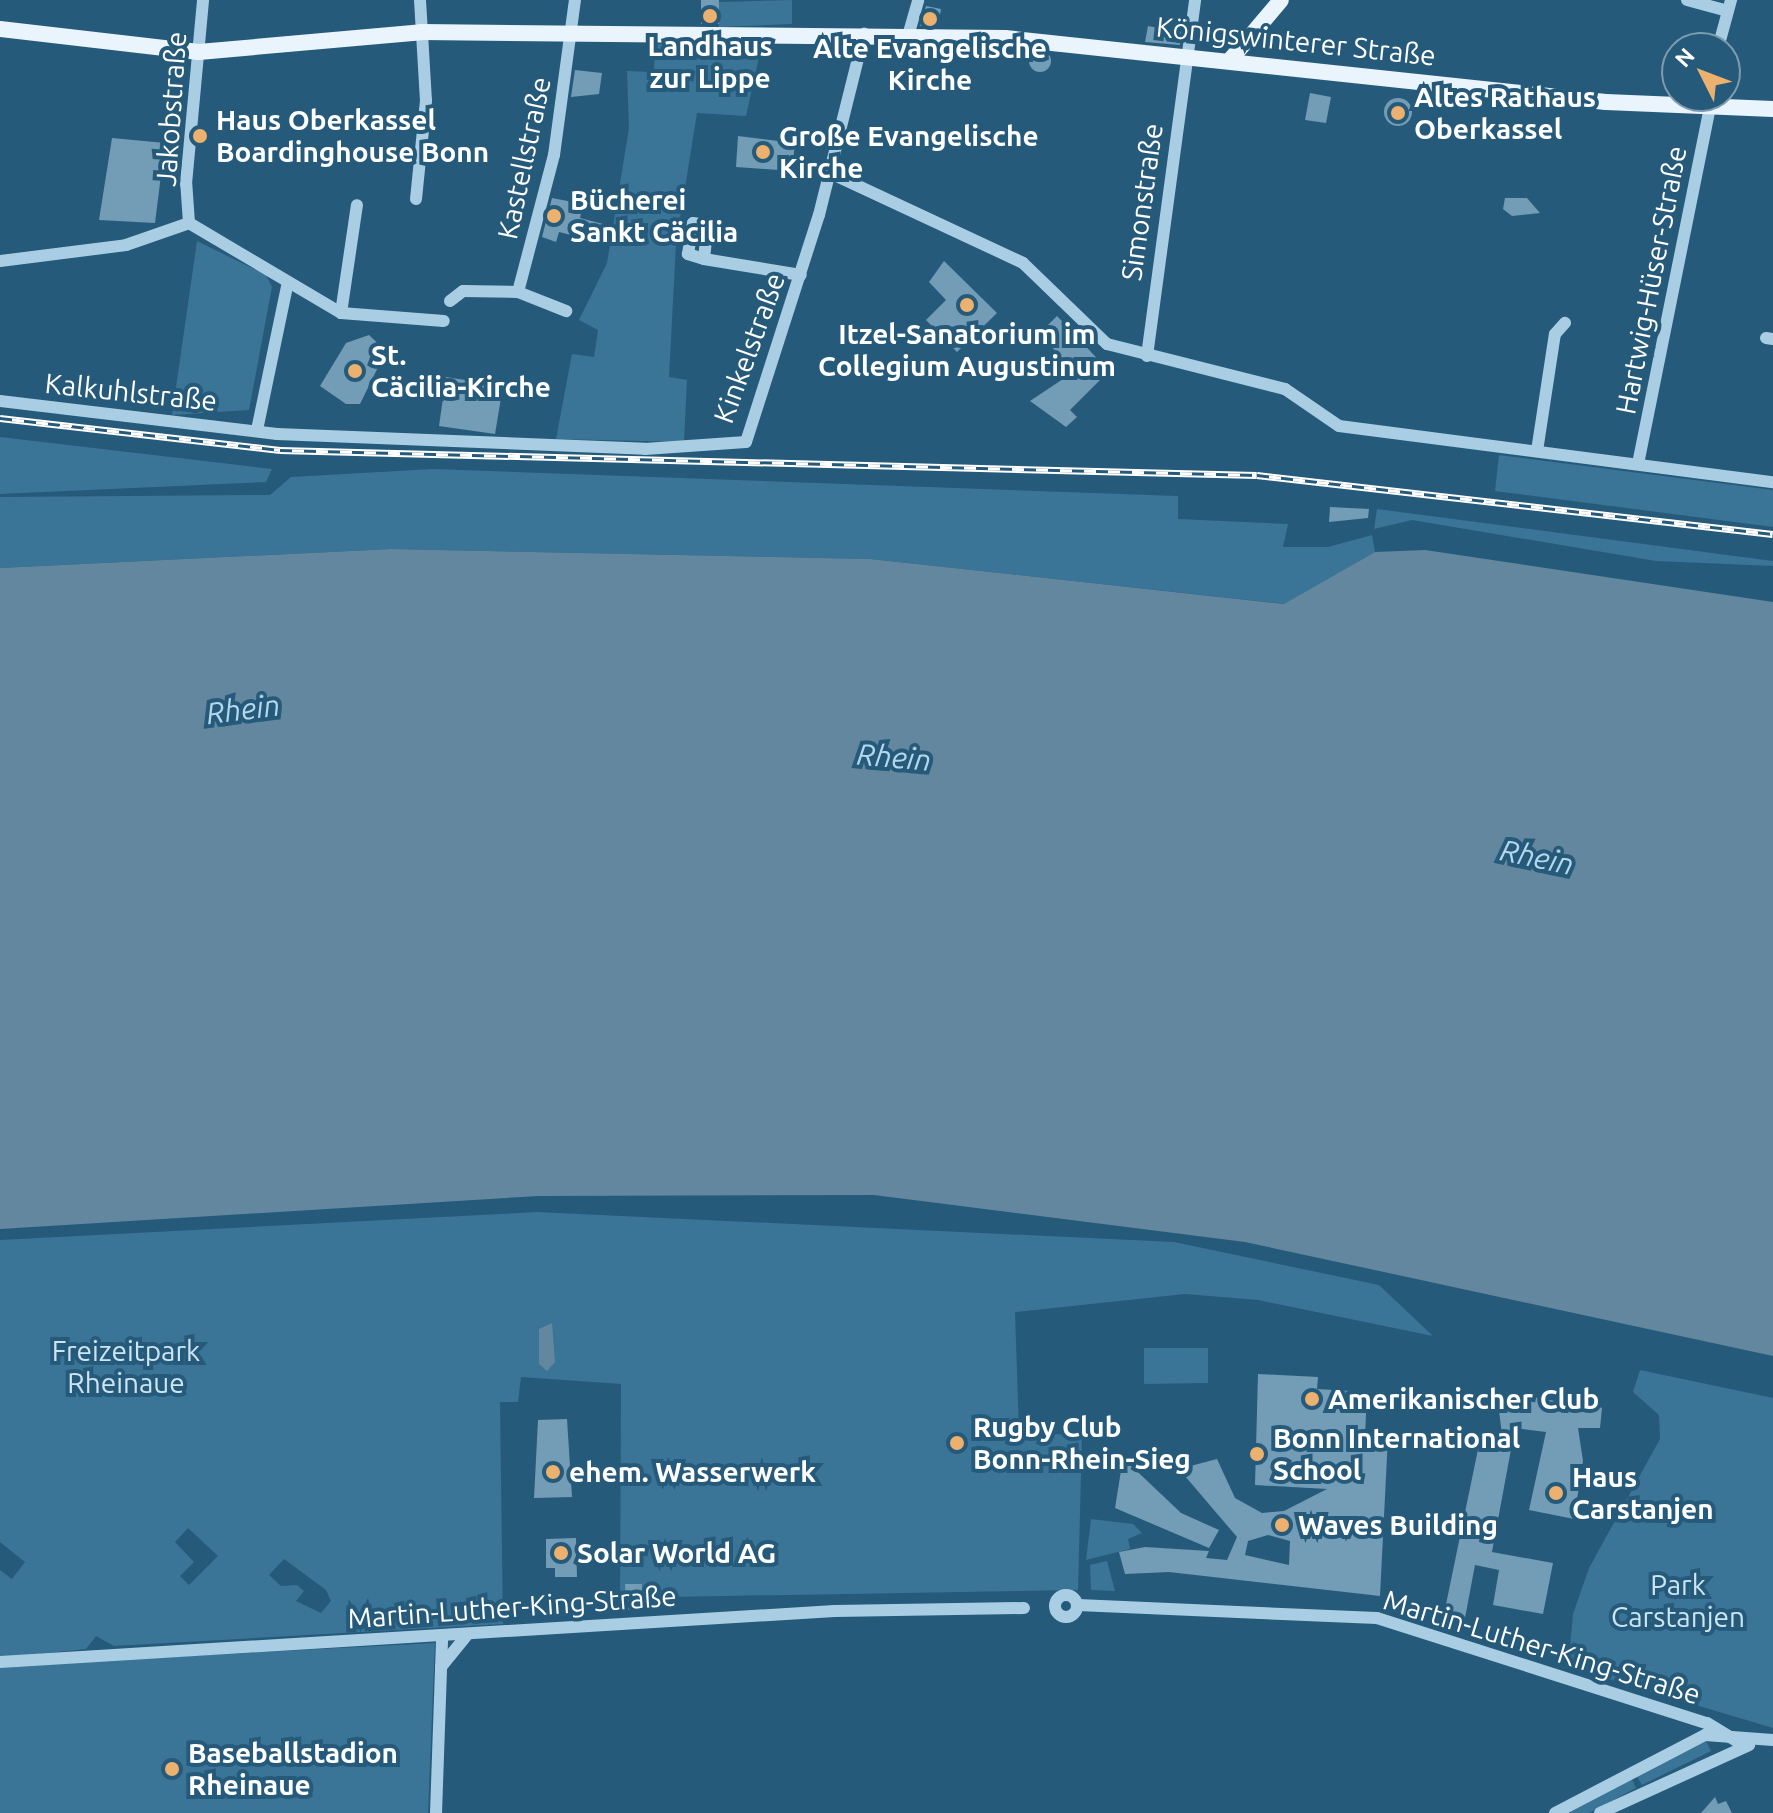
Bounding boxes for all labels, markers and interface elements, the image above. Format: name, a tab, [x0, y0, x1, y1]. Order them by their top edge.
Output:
marker: Landhaus zur Lippe	[701, 7, 719, 25]
marker: Alte Evangelische Kirche	[921, 10, 939, 28]
street label: Königswinterer Straße	[1154, 10, 1438, 72]
place label: Landhaus zur Lippe	[647, 29, 773, 95]
street label: Jakobstraße	[149, 31, 193, 187]
place label: Alte Evangelische Kirche	[813, 31, 1047, 97]
north arrow	[1661, 32, 1741, 112]
text: N	[1669, 42, 1699, 71]
street label: Kastellstraße	[490, 74, 558, 242]
place label: Altes Rathaus Oberkassel	[1414, 80, 1596, 146]
place label: Haus Oberkassel Boardinghouse Bonn	[216, 103, 489, 169]
marker: Altes Rathaus Oberkassel	[1389, 104, 1407, 122]
place label: Große Evangelische Kirche	[779, 119, 1039, 185]
street label: Simonstraße	[1114, 121, 1170, 283]
marker: Haus Oberkassel Boardinghouse Bonn	[191, 127, 209, 145]
marker: Große Evangelische Kirche	[754, 143, 772, 161]
street label: Hartwig-Hüser-Straße	[1609, 143, 1693, 417]
place label: Bücherei Sankt Cäcilia	[570, 183, 738, 249]
marker: Bücherei Sankt Cäcilia	[545, 207, 563, 225]
street label: Kinkelstraße	[706, 268, 792, 428]
marker: Itzel-Sanatorium im Collegium Augustinum	[958, 296, 976, 314]
place label: Itzel-Sanatorium im Collegium Augustinum	[818, 317, 1116, 383]
place label: St. Cäcilia-Kirche	[371, 338, 551, 404]
marker: St. Cäcilia-Kirche	[346, 362, 364, 380]
street label: Kalkuhlstraße	[43, 366, 219, 418]
water label: Rhein	[204, 687, 282, 731]
water label: Rhein	[855, 736, 933, 778]
water label: Rhein	[1497, 832, 1577, 882]
park label: Freizeitpark Rheinaue	[52, 1334, 200, 1400]
place label: Amerikanischer Club	[1328, 1382, 1599, 1416]
marker: Amerikanischer Club	[1303, 1390, 1321, 1408]
place label: Rugby Club Bonn-Rhein-Sieg	[973, 1410, 1191, 1476]
place label: Bonn International School	[1273, 1421, 1520, 1487]
marker: Rugby Club Bonn-Rhein-Sieg	[948, 1434, 966, 1452]
marker: Bonn International School	[1248, 1445, 1266, 1463]
place label: ehem. Wasserwerk	[569, 1455, 816, 1489]
place label: Haus Carstanjen	[1572, 1460, 1714, 1526]
marker: ehem. Wasserwerk	[544, 1463, 562, 1481]
marker: Haus Carstanjen	[1547, 1484, 1565, 1502]
place label: Waves Building	[1298, 1508, 1498, 1542]
marker: Waves Building	[1273, 1516, 1291, 1534]
place label: Solar World AG	[577, 1536, 776, 1570]
marker: Solar World AG	[552, 1544, 570, 1562]
park label: Park Carstanjen	[1611, 1568, 1745, 1634]
street label: Martin-Luther-King-Straße	[346, 1579, 678, 1635]
street label: Martin-Luther-King-Straße	[1379, 1583, 1705, 1711]
place label: Baseballstadion Rheinaue	[188, 1736, 398, 1802]
marker: Baseballstadion Rheinaue	[163, 1760, 181, 1778]

